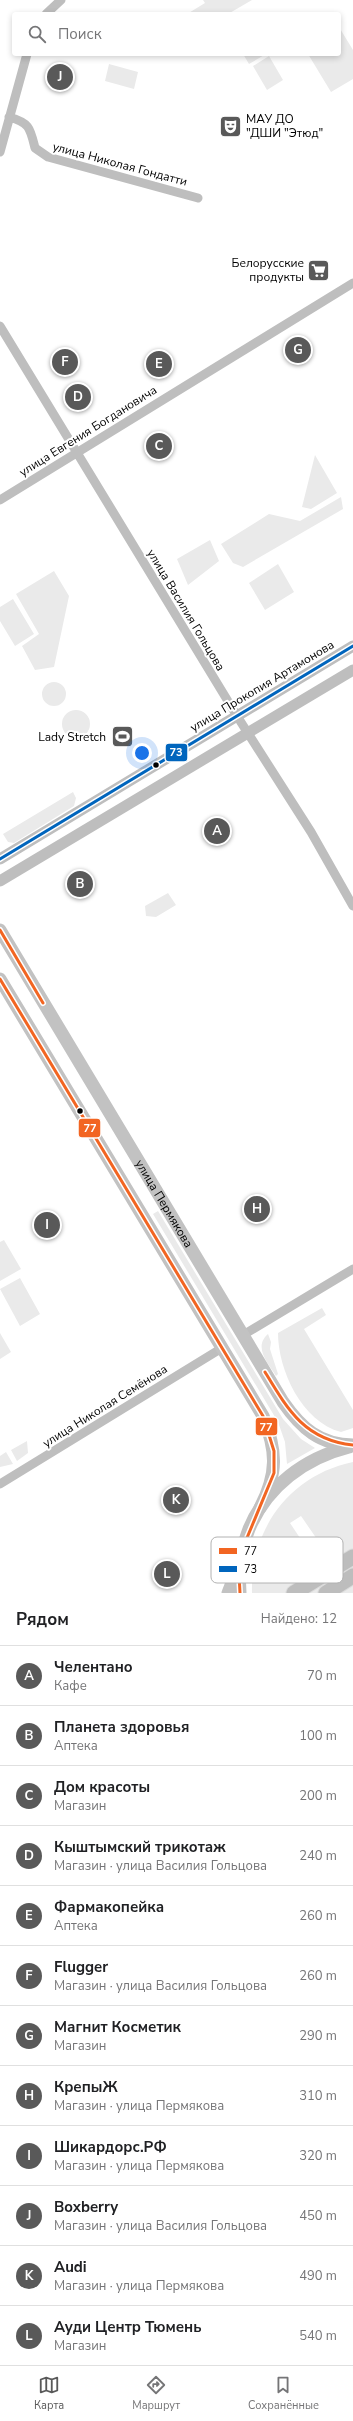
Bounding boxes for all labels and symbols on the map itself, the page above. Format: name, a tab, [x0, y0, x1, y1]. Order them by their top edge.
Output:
pin: J	[47, 62, 73, 92]
place label: МАУ ДО "ДШИ "Этюд"	[246, 111, 323, 141]
theatre icon: МАУ ДО "ДШИ "Этюд"	[217, 113, 243, 139]
street label: улица Николая Гондатти	[51, 138, 189, 190]
place label: Белорусские продукты	[231, 255, 304, 285]
supermarket icon: Белорусские продукты	[306, 257, 332, 283]
pin: G	[285, 335, 311, 365]
pin: F	[52, 347, 78, 377]
pin: E	[146, 349, 172, 379]
street label: улица Евгения Богдановича	[16, 382, 160, 480]
pin: D	[65, 382, 91, 412]
pin: C	[146, 431, 172, 461]
street label: улица Василия Гольцова	[143, 546, 229, 674]
street label: улица Прокопия Артамонова	[187, 637, 337, 735]
sports icon: Lady Stretch	[109, 724, 135, 750]
place label: Lady Stretch	[38, 729, 106, 745]
your location	[132, 743, 152, 763]
line badge: 73	[165, 743, 188, 762]
text: 73	[169, 745, 183, 760]
unlabelled marker	[151, 760, 161, 770]
pin: A	[204, 816, 230, 846]
pin: B	[67, 869, 93, 899]
unlabelled marker	[75, 1106, 85, 1116]
line badge: 77	[78, 1118, 101, 1138]
text: 77	[83, 1121, 97, 1136]
street label: улица Пермякова	[132, 1157, 197, 1251]
pin: H	[244, 1194, 270, 1224]
pin: I	[34, 1210, 60, 1240]
street label: улица Николая Семёнова	[40, 1361, 170, 1451]
line badge: 77	[255, 1417, 278, 1436]
text: 77	[259, 1420, 273, 1435]
pin: K	[163, 1485, 189, 1515]
legend	[211, 1537, 343, 1583]
text: 77	[244, 1544, 257, 1559]
pin: L	[154, 1559, 180, 1589]
text: 73	[244, 1562, 257, 1577]

